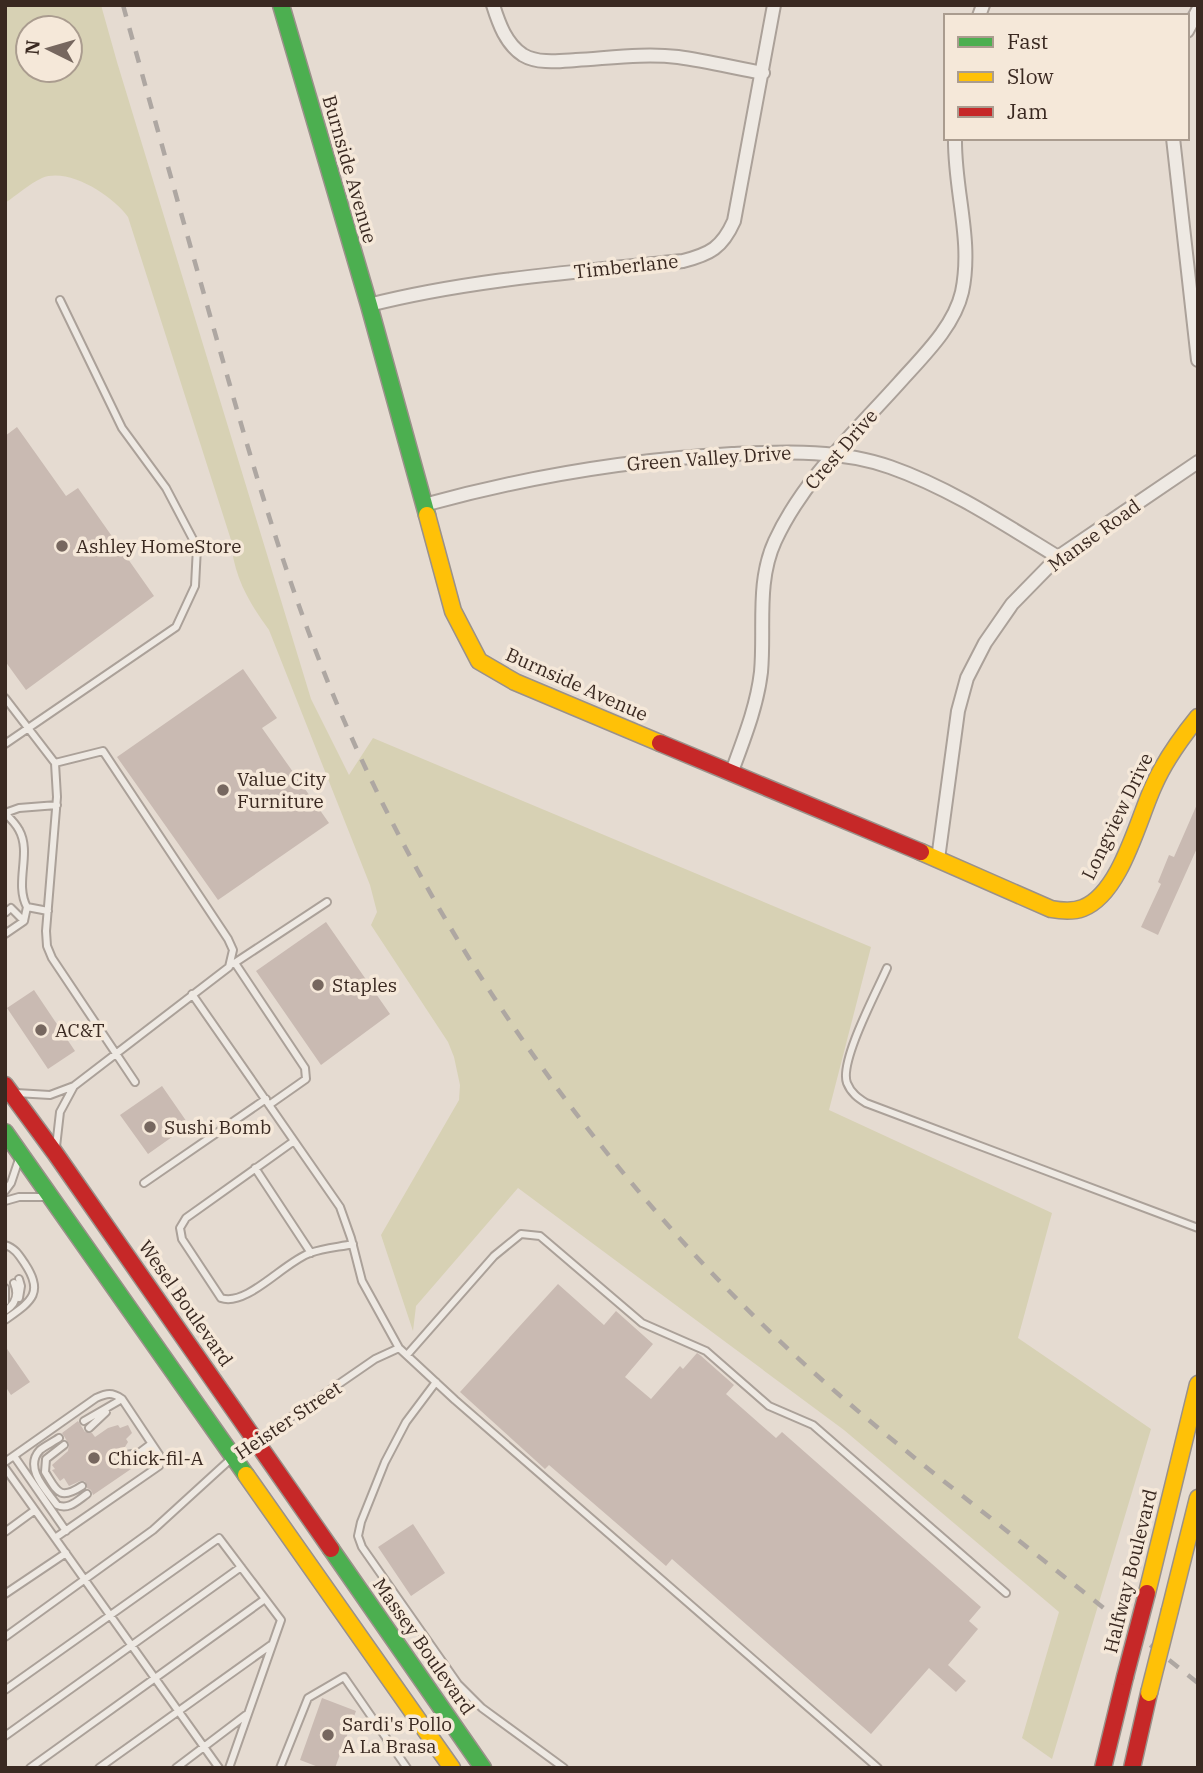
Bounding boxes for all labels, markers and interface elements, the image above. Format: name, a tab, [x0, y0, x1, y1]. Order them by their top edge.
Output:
north arrow	[14, 14, 84, 84]
legend	[944, 14, 1189, 140]
text: Fast	[1007, 27, 1048, 55]
text: N	[19, 39, 45, 56]
text: Slow	[1007, 62, 1054, 90]
street label: Burnside Avenue	[317, 92, 383, 246]
text: Jam	[1007, 97, 1048, 125]
street label: Timberlane	[573, 249, 679, 283]
street label: Crest Drive	[800, 404, 882, 494]
street label: Green Valley Drive	[626, 440, 792, 476]
street label: Manse Road	[1043, 493, 1145, 577]
place label: Ashley HomeStore	[76, 534, 241, 558]
marker: Ashley HomeStore	[54, 538, 70, 554]
street label: Burnside Avenue	[502, 642, 652, 726]
street label: Longview Drive	[1076, 749, 1158, 883]
place label: Value City Furniture	[237, 767, 327, 813]
marker: Value City Furniture	[215, 782, 231, 798]
place label: Staples	[332, 973, 397, 997]
marker: Staples	[310, 977, 326, 993]
place label: AC&T	[55, 1018, 105, 1042]
marker: AC&T	[33, 1022, 49, 1038]
place label: Sushi Bomb	[164, 1115, 271, 1139]
marker: Sushi Bomb	[142, 1119, 158, 1135]
street label: Wesel Boulevard	[134, 1235, 238, 1371]
street label: Heister Street	[230, 1375, 346, 1464]
place label: Chick-fil-A	[108, 1446, 204, 1470]
marker: Chick-fil-A	[86, 1450, 102, 1466]
street label: Halfway Boulevard	[1098, 1486, 1162, 1656]
street label: Massey Boulevard	[368, 1573, 480, 1719]
place label: Sardi's Pollo A La Brasa	[342, 1712, 452, 1758]
marker: Sardi's Pollo A La Brasa	[320, 1727, 336, 1743]

